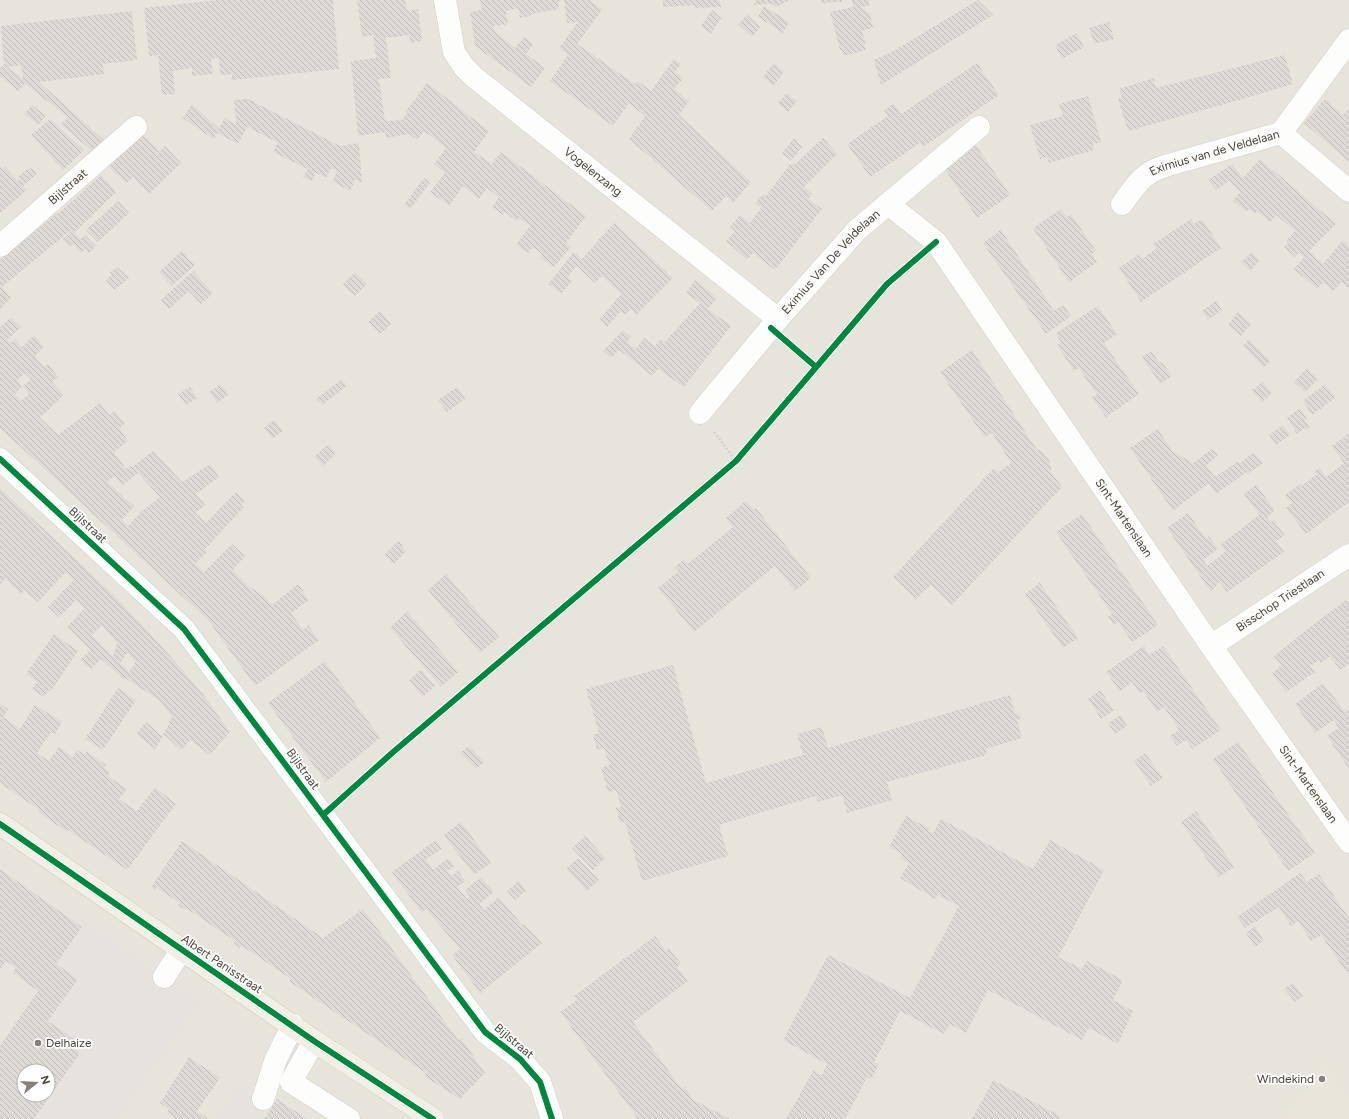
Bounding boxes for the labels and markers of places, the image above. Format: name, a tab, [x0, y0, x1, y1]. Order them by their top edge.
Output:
place label: Delhaize	[46, 1036, 92, 1050]
marker: Delhaize	[33, 1038, 43, 1048]
place label: Windekind	[1257, 1072, 1314, 1086]
marker: Windekind	[1317, 1074, 1327, 1084]

